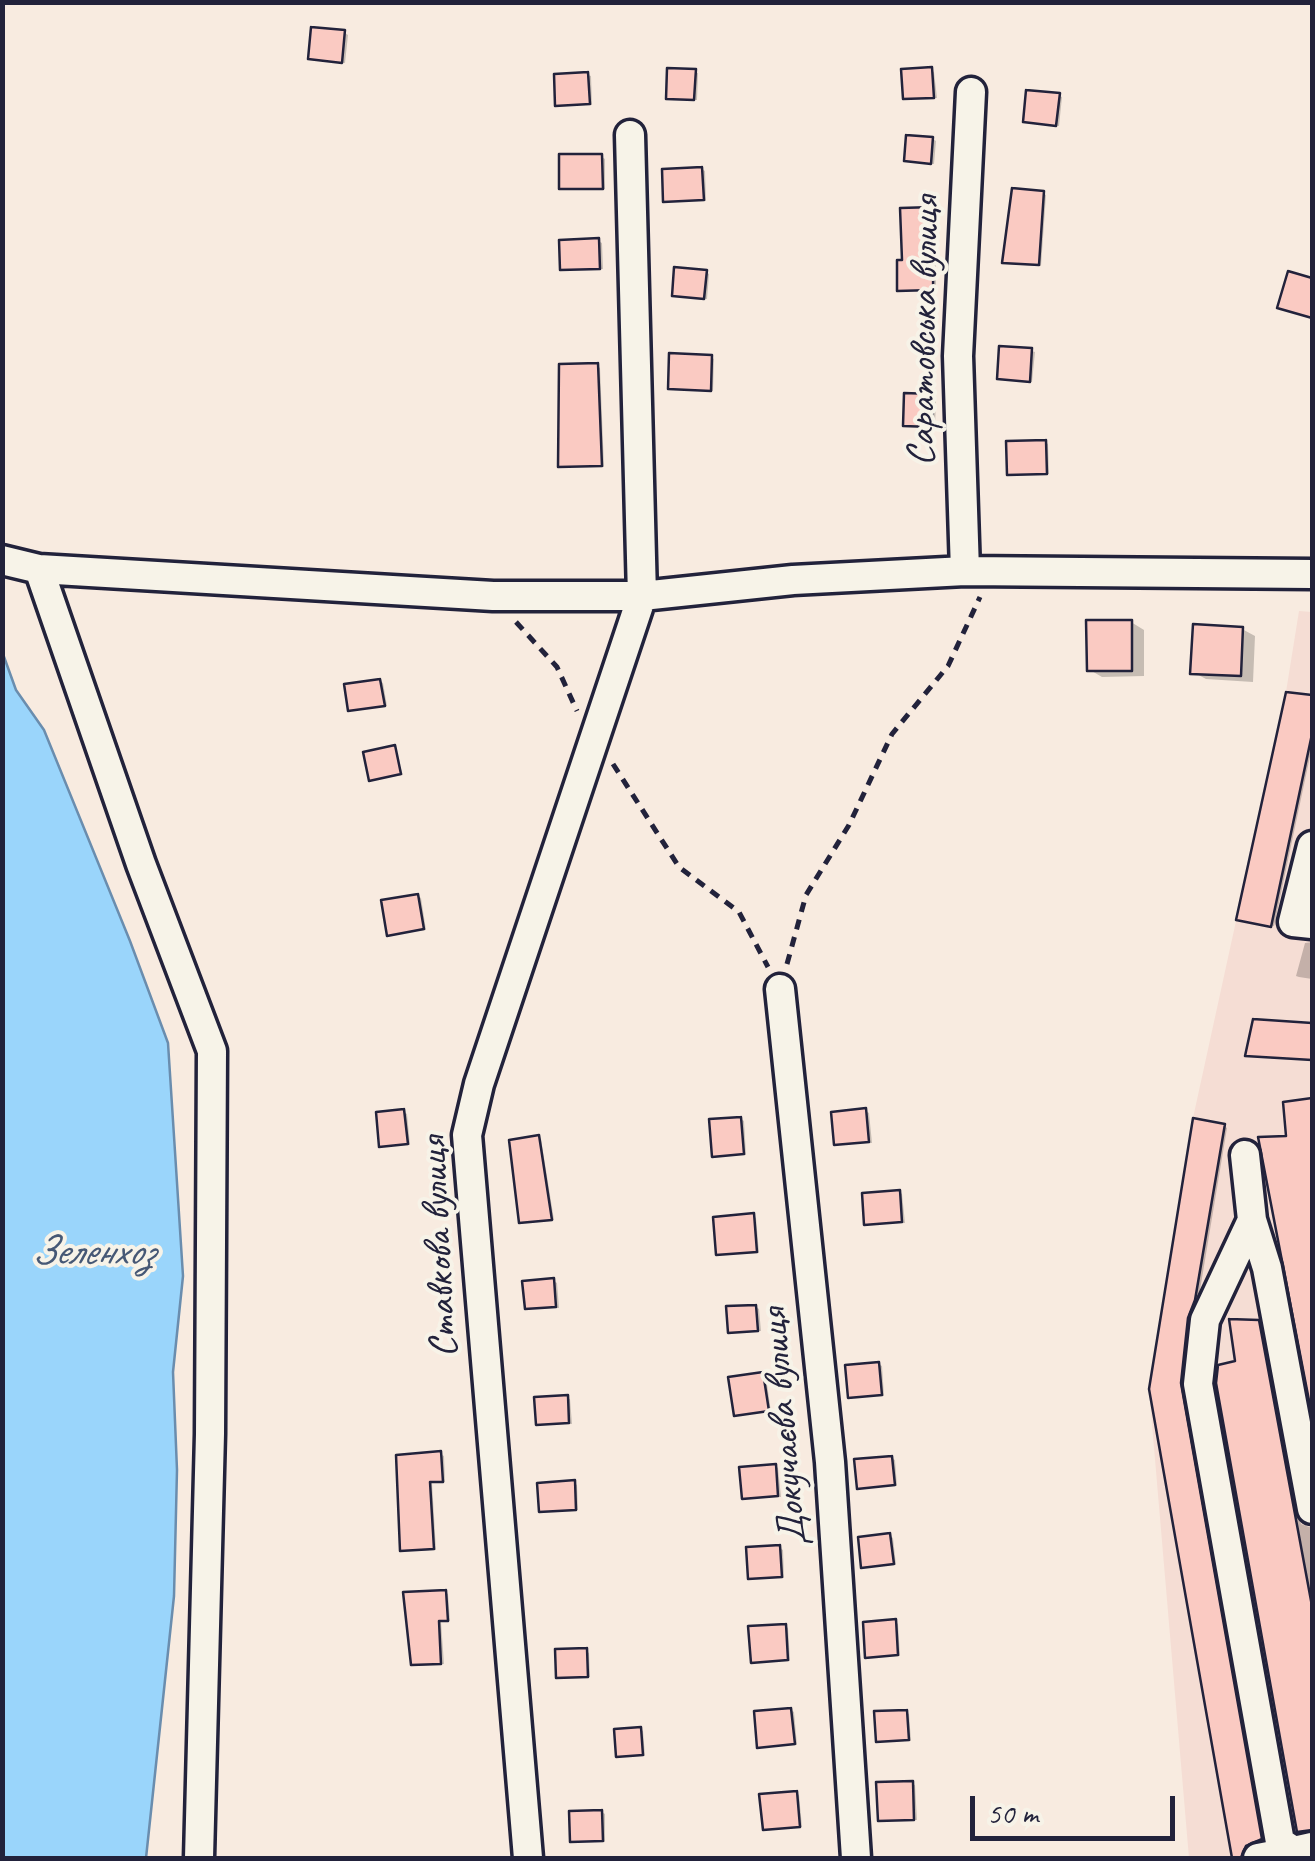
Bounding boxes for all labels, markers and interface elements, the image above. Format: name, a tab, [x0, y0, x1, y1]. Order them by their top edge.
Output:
street label: Саратовська вулиця	[899, 196, 951, 466]
street label: Ставкова вулиця	[410, 1135, 470, 1359]
water label: Зеленхоз	[31, 1228, 153, 1278]
street label: Докучаєва вулиця	[751, 1306, 819, 1548]
scale bar	[975, 1776, 1180, 1838]
text: 50 m	[987, 1794, 1038, 1832]

